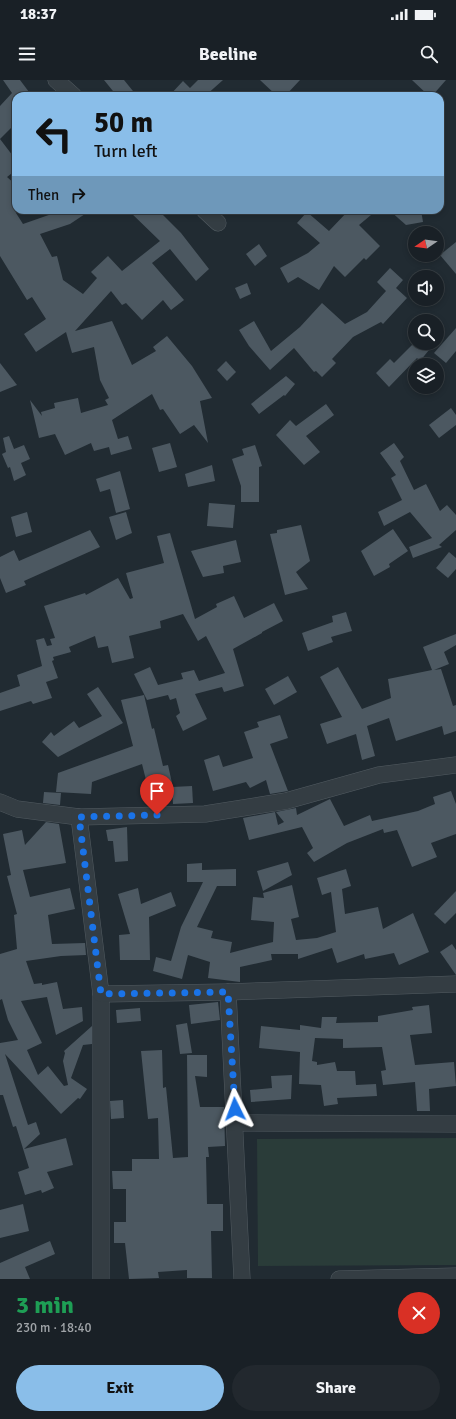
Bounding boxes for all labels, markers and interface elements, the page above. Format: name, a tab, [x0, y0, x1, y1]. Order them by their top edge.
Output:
text: 18:37	[20, 5, 57, 23]
icon: menu	[16, 43, 38, 65]
text: Beeline	[199, 43, 257, 65]
icon: search	[418, 43, 440, 65]
text: 50 m	[94, 106, 153, 140]
icon: left	[28, 108, 80, 160]
text: Turn left	[94, 140, 157, 162]
icon: right	[67, 184, 89, 206]
text: Then	[28, 186, 59, 204]
north arrow	[408, 226, 444, 262]
map controls	[408, 226, 444, 394]
button: sound	[408, 270, 444, 306]
button: search	[408, 314, 444, 350]
button: layers	[408, 358, 444, 394]
pin	[140, 774, 174, 815]
icon: arrive	[146, 780, 168, 802]
position arrow	[214, 1088, 256, 1130]
text: 3 min	[16, 1290, 74, 1320]
button: close	[398, 1292, 440, 1334]
text: 230 m · 18:40	[16, 1320, 92, 1336]
button: Exit	[16, 1365, 224, 1411]
button: Share	[232, 1365, 440, 1411]

